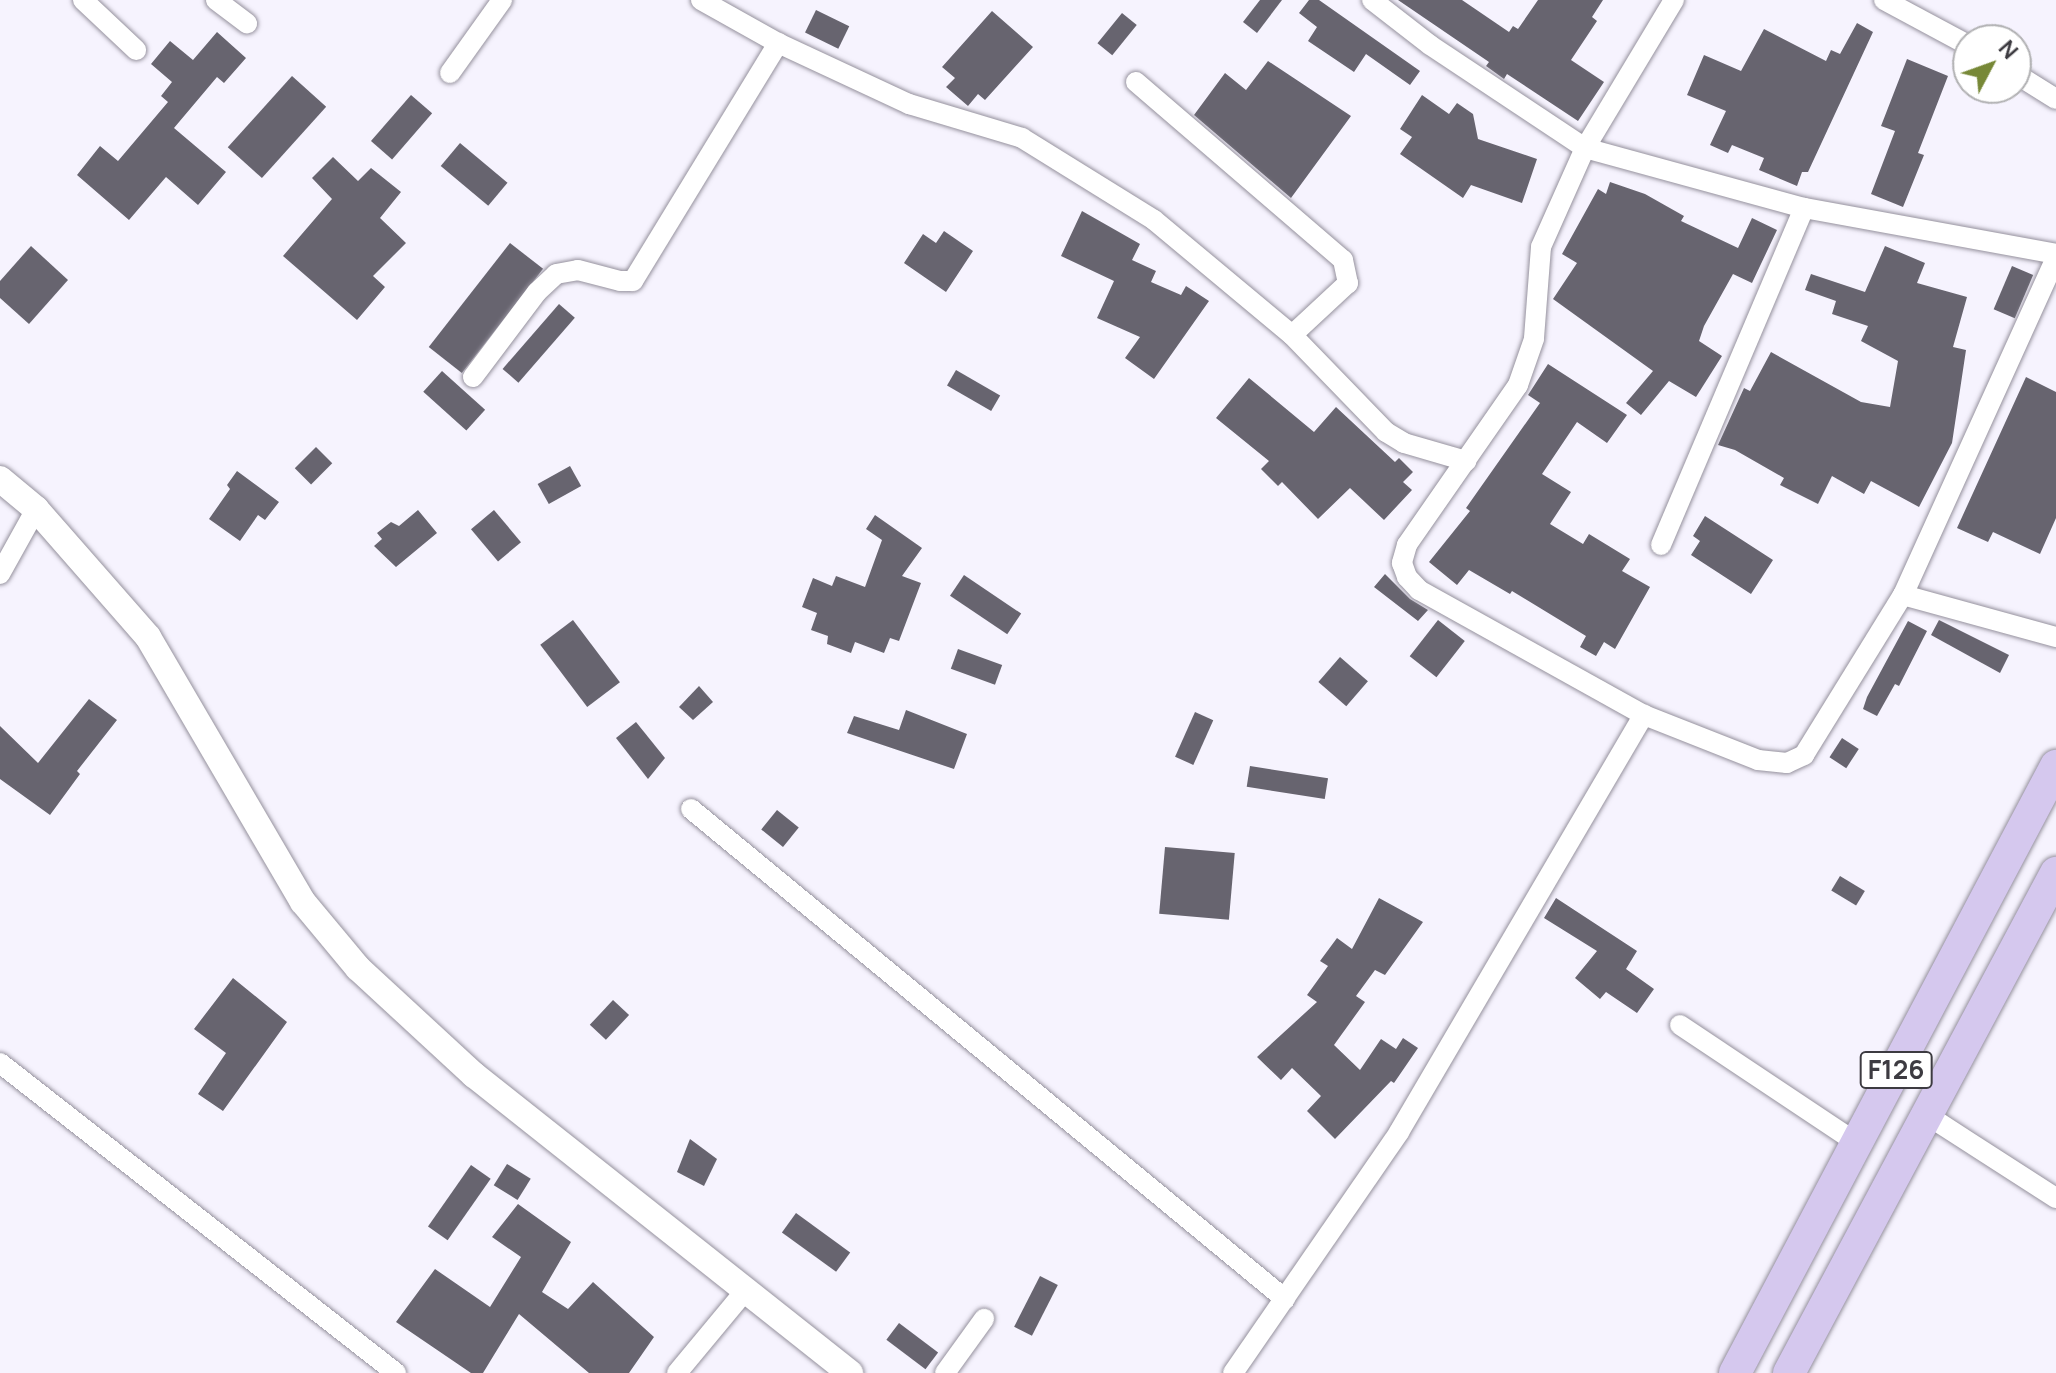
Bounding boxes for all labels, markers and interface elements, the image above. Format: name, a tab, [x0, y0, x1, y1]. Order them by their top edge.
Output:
north arrow	[1952, 24, 2032, 104]
text: N	[1992, 34, 2025, 65]
road number: F126	[1858, 1048, 1934, 1092]

